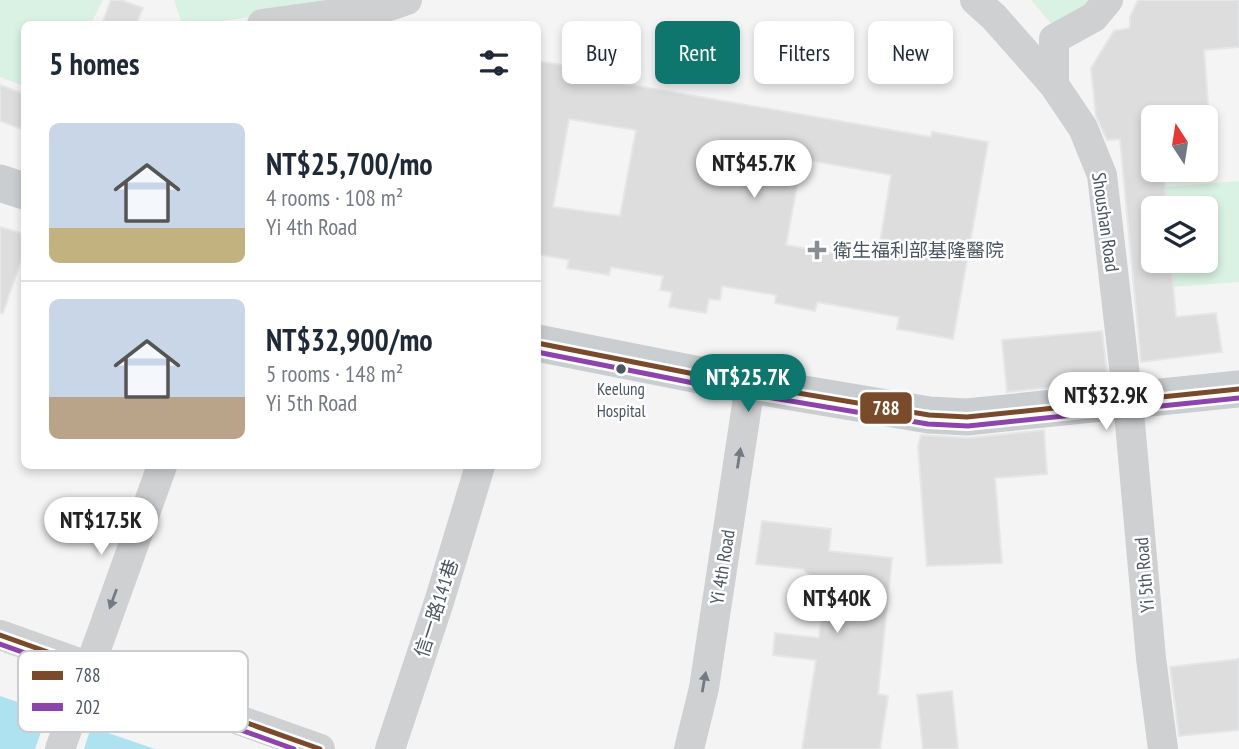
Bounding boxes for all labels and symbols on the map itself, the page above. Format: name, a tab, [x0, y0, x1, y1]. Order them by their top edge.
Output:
north arrow	[1141, 105, 1218, 182]
pin: NT$45.7K	[682, 140, 826, 200]
street label: Shoushan Road	[1087, 171, 1125, 273]
place label: 衛生福利部基隆醫院	[833, 238, 1004, 262]
marker: 衛生福利部基隆醫院	[807, 240, 827, 260]
pin: NT$25.7K	[676, 354, 820, 414]
marker: Keelung Hospital	[614, 362, 628, 376]
pin: NT$32.9K	[1034, 372, 1178, 432]
place label: Keelung Hospital	[597, 378, 645, 422]
line badge: 788	[859, 391, 913, 425]
text: 788	[872, 396, 900, 420]
one-way arrow	[734, 447, 745, 469]
pin: NT$17.5K	[29, 498, 173, 557]
street label: Yi 4th Road	[704, 528, 740, 606]
street label: Yi 5th Road	[1129, 536, 1159, 614]
street label: 信一路141巷	[409, 556, 463, 660]
pin: NT$40K	[780, 576, 894, 635]
one-way arrow	[108, 588, 119, 609]
legend	[18, 651, 248, 732]
text: 788	[75, 663, 101, 687]
one-way arrow	[699, 671, 710, 693]
text: 202	[75, 695, 101, 719]

